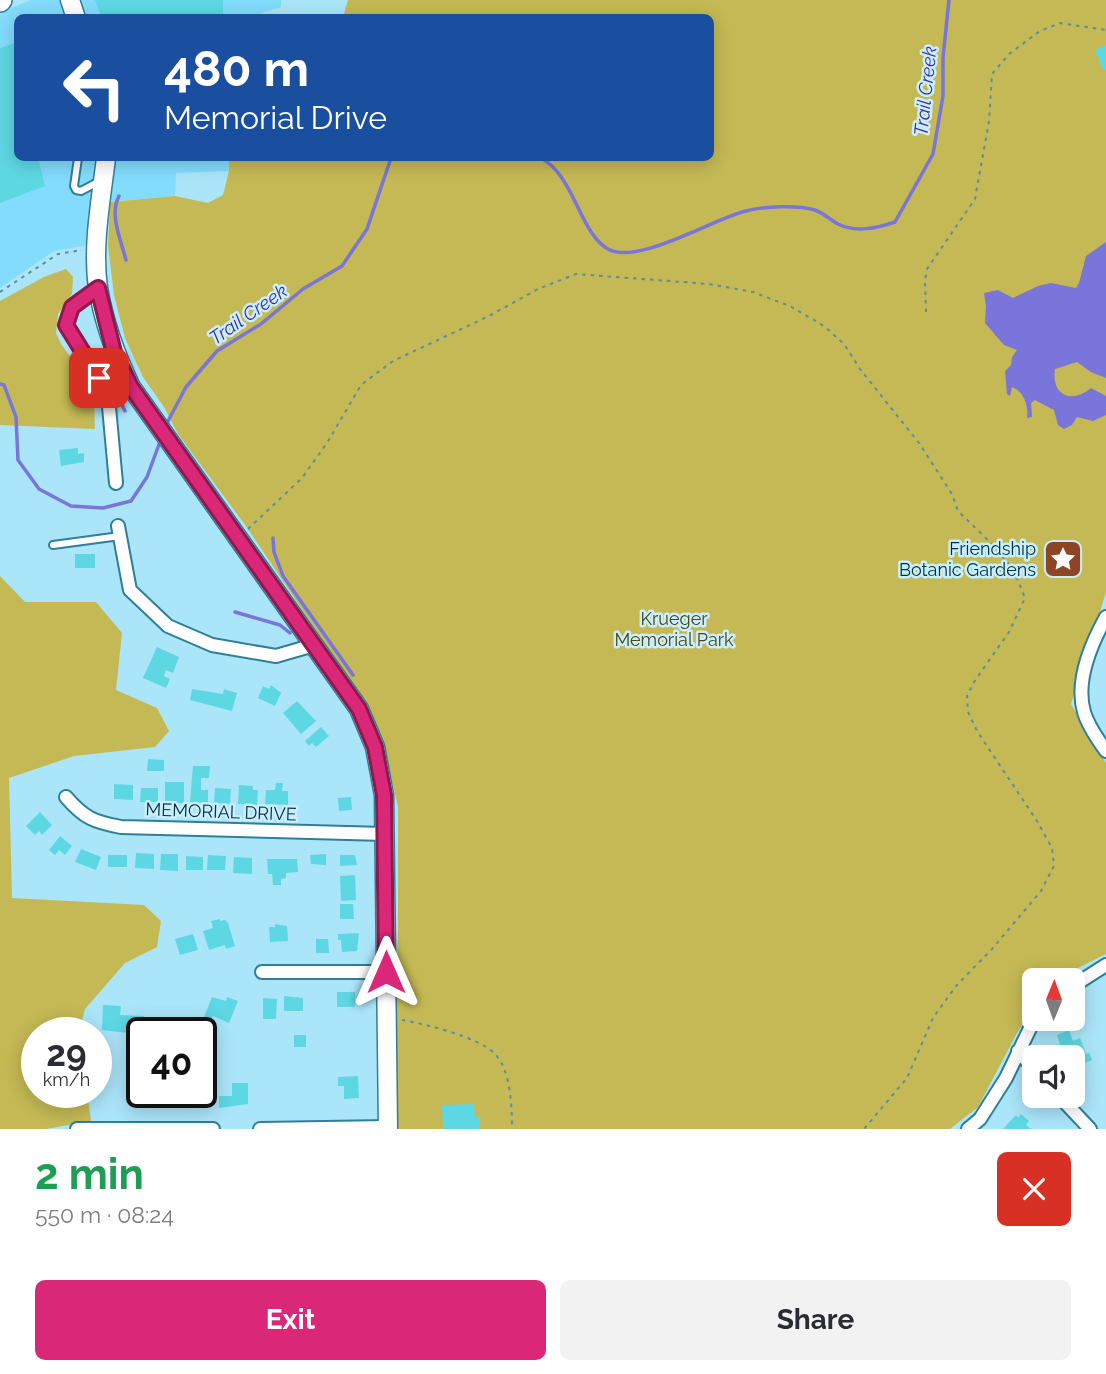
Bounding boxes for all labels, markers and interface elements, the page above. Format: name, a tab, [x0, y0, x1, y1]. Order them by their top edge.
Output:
text: 480 m	[164, 40, 309, 97]
icon: left	[49, 42, 140, 133]
water label: Trail Creek	[909, 45, 941, 137]
text: Memorial Drive	[164, 99, 387, 136]
water label: Trail Creek	[205, 279, 291, 349]
pin	[69, 348, 129, 408]
icon: arrive	[80, 359, 118, 397]
place label: Friendship Botanic Gardens	[899, 538, 1036, 580]
place icon: Friendship Botanic Gardens	[1042, 538, 1084, 580]
park label: Krueger Memorial Park	[614, 608, 734, 650]
street label: MEMORIAL DRIVE	[145, 798, 297, 825]
position arrow	[349, 935, 423, 1009]
north arrow	[1022, 968, 1085, 1031]
map controls	[1022, 968, 1085, 1108]
speed limit sign: 40	[126, 1017, 217, 1108]
text: 29	[46, 1033, 87, 1074]
button: sound	[1022, 1045, 1085, 1108]
text: km/h	[43, 1069, 90, 1090]
text: 2 min	[35, 1150, 144, 1199]
button: close	[997, 1152, 1071, 1226]
text: 550 m · 08:24	[35, 1201, 174, 1228]
button: Exit	[35, 1280, 546, 1360]
button: Share	[560, 1280, 1071, 1360]

